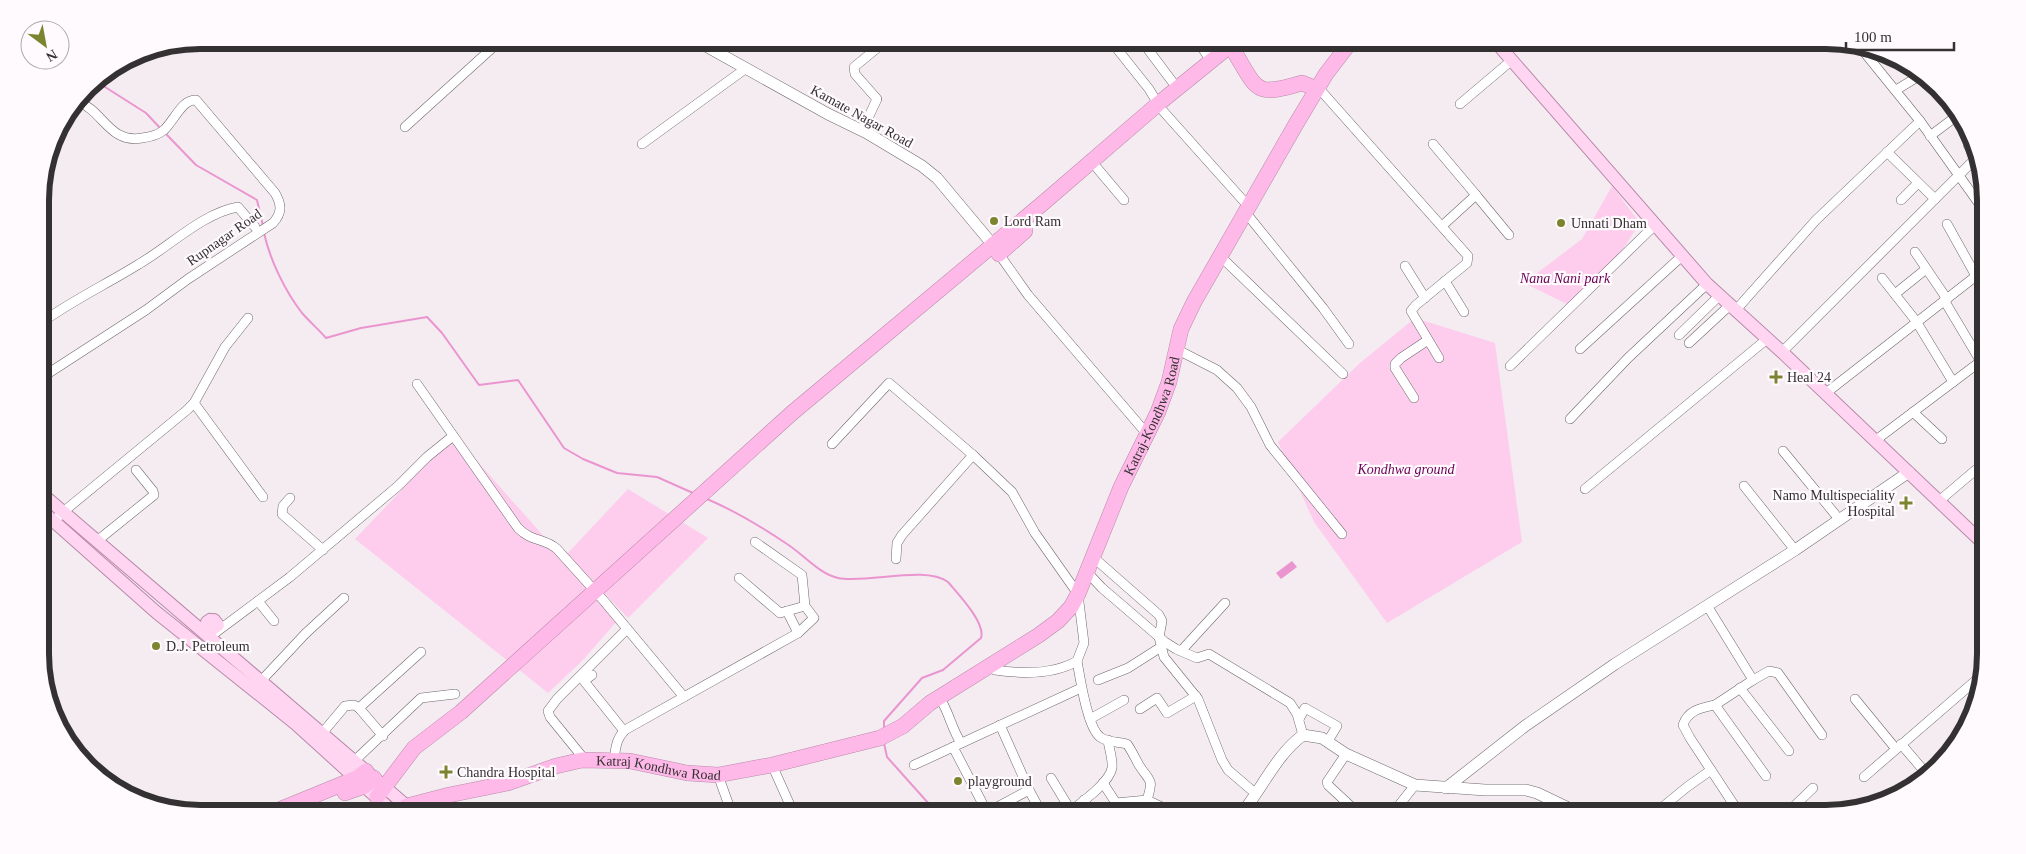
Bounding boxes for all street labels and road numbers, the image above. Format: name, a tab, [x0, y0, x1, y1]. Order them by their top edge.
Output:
street label: Kamate Nagar Road	[808, 82, 915, 151]
street label: Rupnagar Road	[184, 206, 264, 269]
street label: Katraj-Kondhwa Road	[1121, 355, 1183, 478]
street label: Katraj Kondhwa Road	[596, 753, 721, 783]

